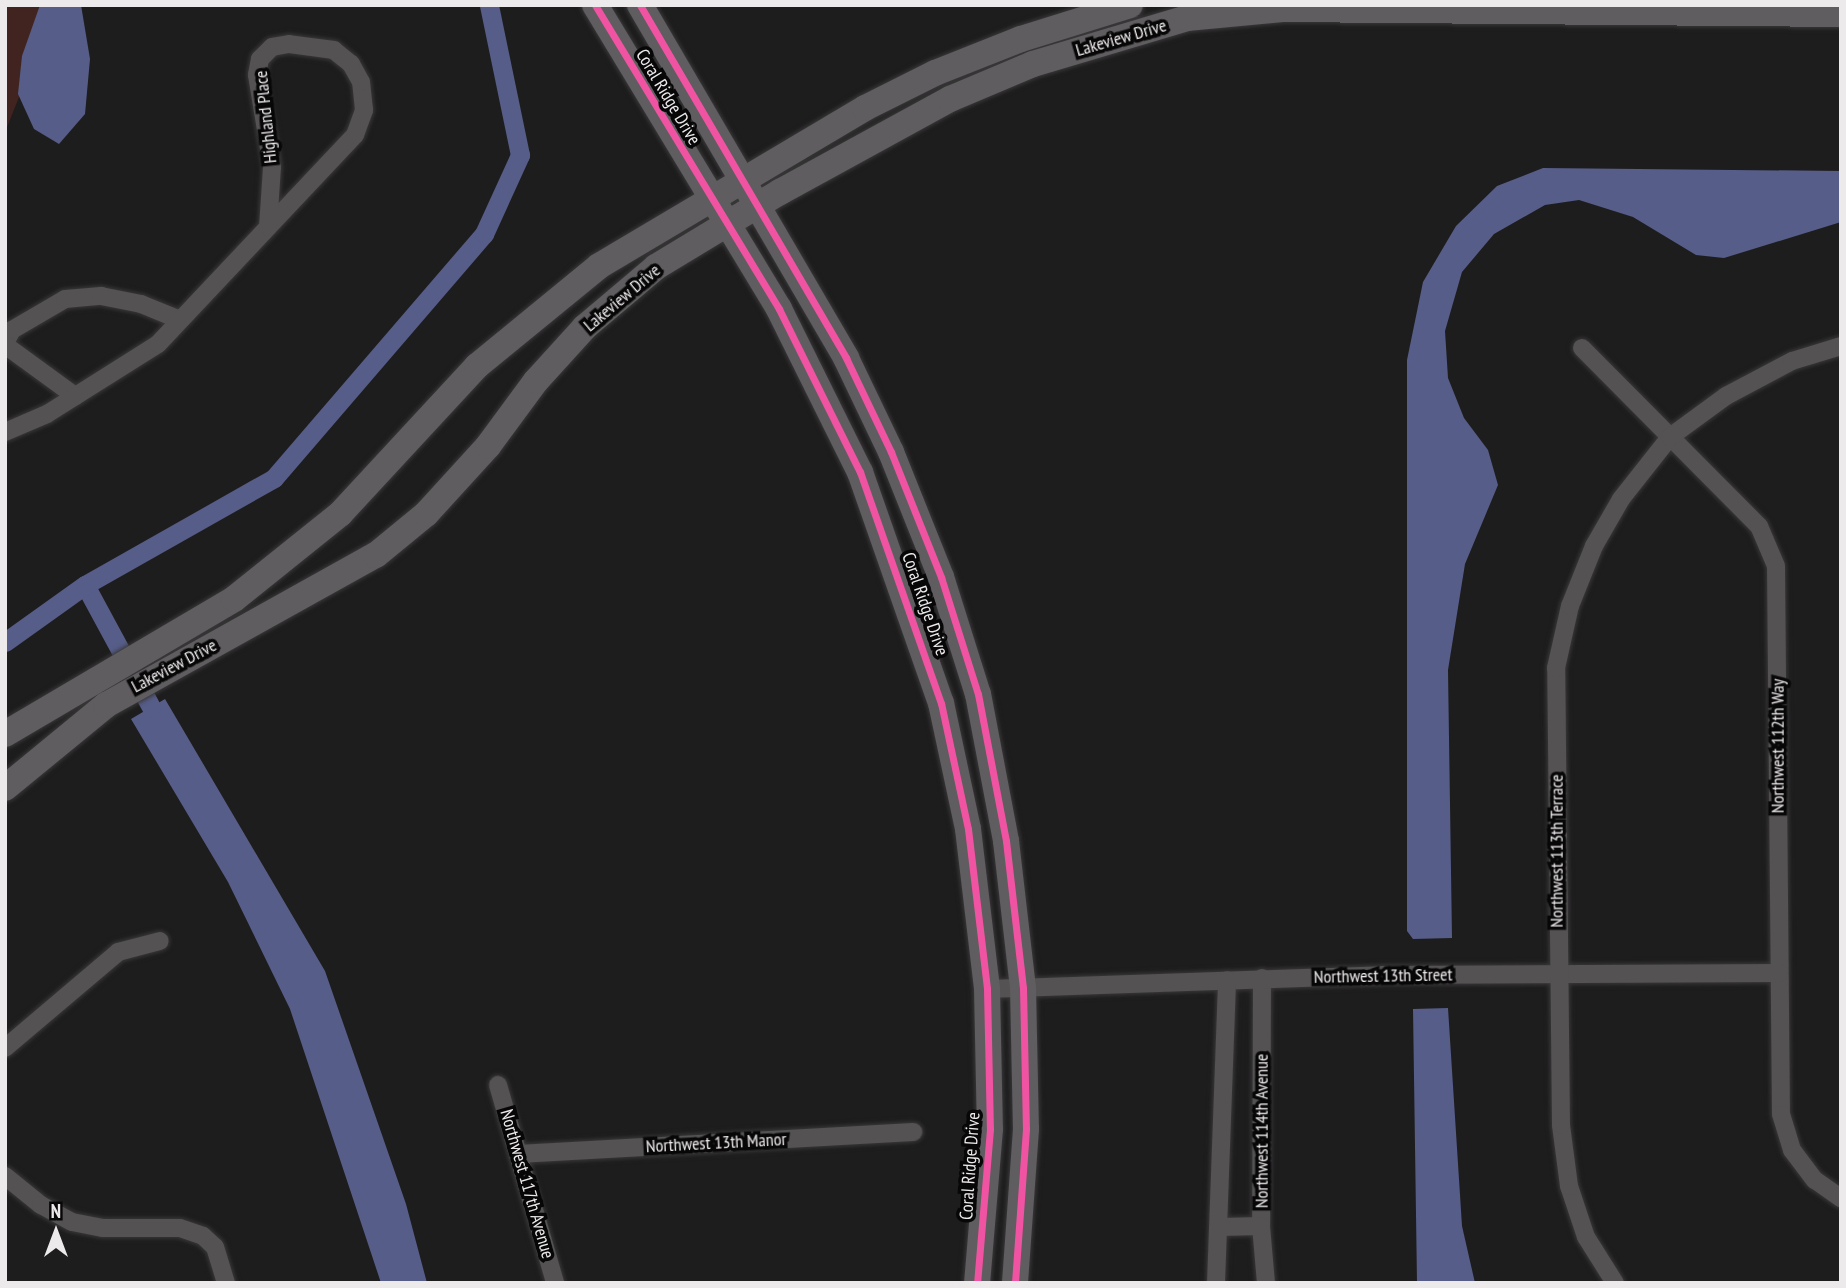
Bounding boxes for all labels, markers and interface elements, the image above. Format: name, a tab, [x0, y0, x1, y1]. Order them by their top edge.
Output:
street label: Lakeview Drive	[1073, 15, 1169, 61]
street label: Coral Ridge Drive	[631, 45, 705, 149]
street label: Highland Place	[250, 70, 282, 164]
street label: Lakeview Drive	[579, 260, 665, 336]
street label: Coral Ridge Drive	[897, 550, 953, 658]
street label: Lakeview Drive	[128, 634, 220, 698]
street label: Northwest 112th Way	[1767, 679, 1789, 813]
street label: Northwest 113th Terrace	[1546, 774, 1568, 928]
street label: Northwest 13th Street	[1314, 964, 1452, 988]
street label: Northwest 114th Avenue	[1251, 1054, 1273, 1208]
street label: Northwest 117th Avenue	[495, 1107, 559, 1261]
street label: Coral Ridge Drive	[955, 1112, 985, 1220]
street label: Northwest 13th Manor	[645, 1129, 787, 1157]
north arrow	[21, 1197, 91, 1267]
text: N	[51, 1199, 61, 1223]

